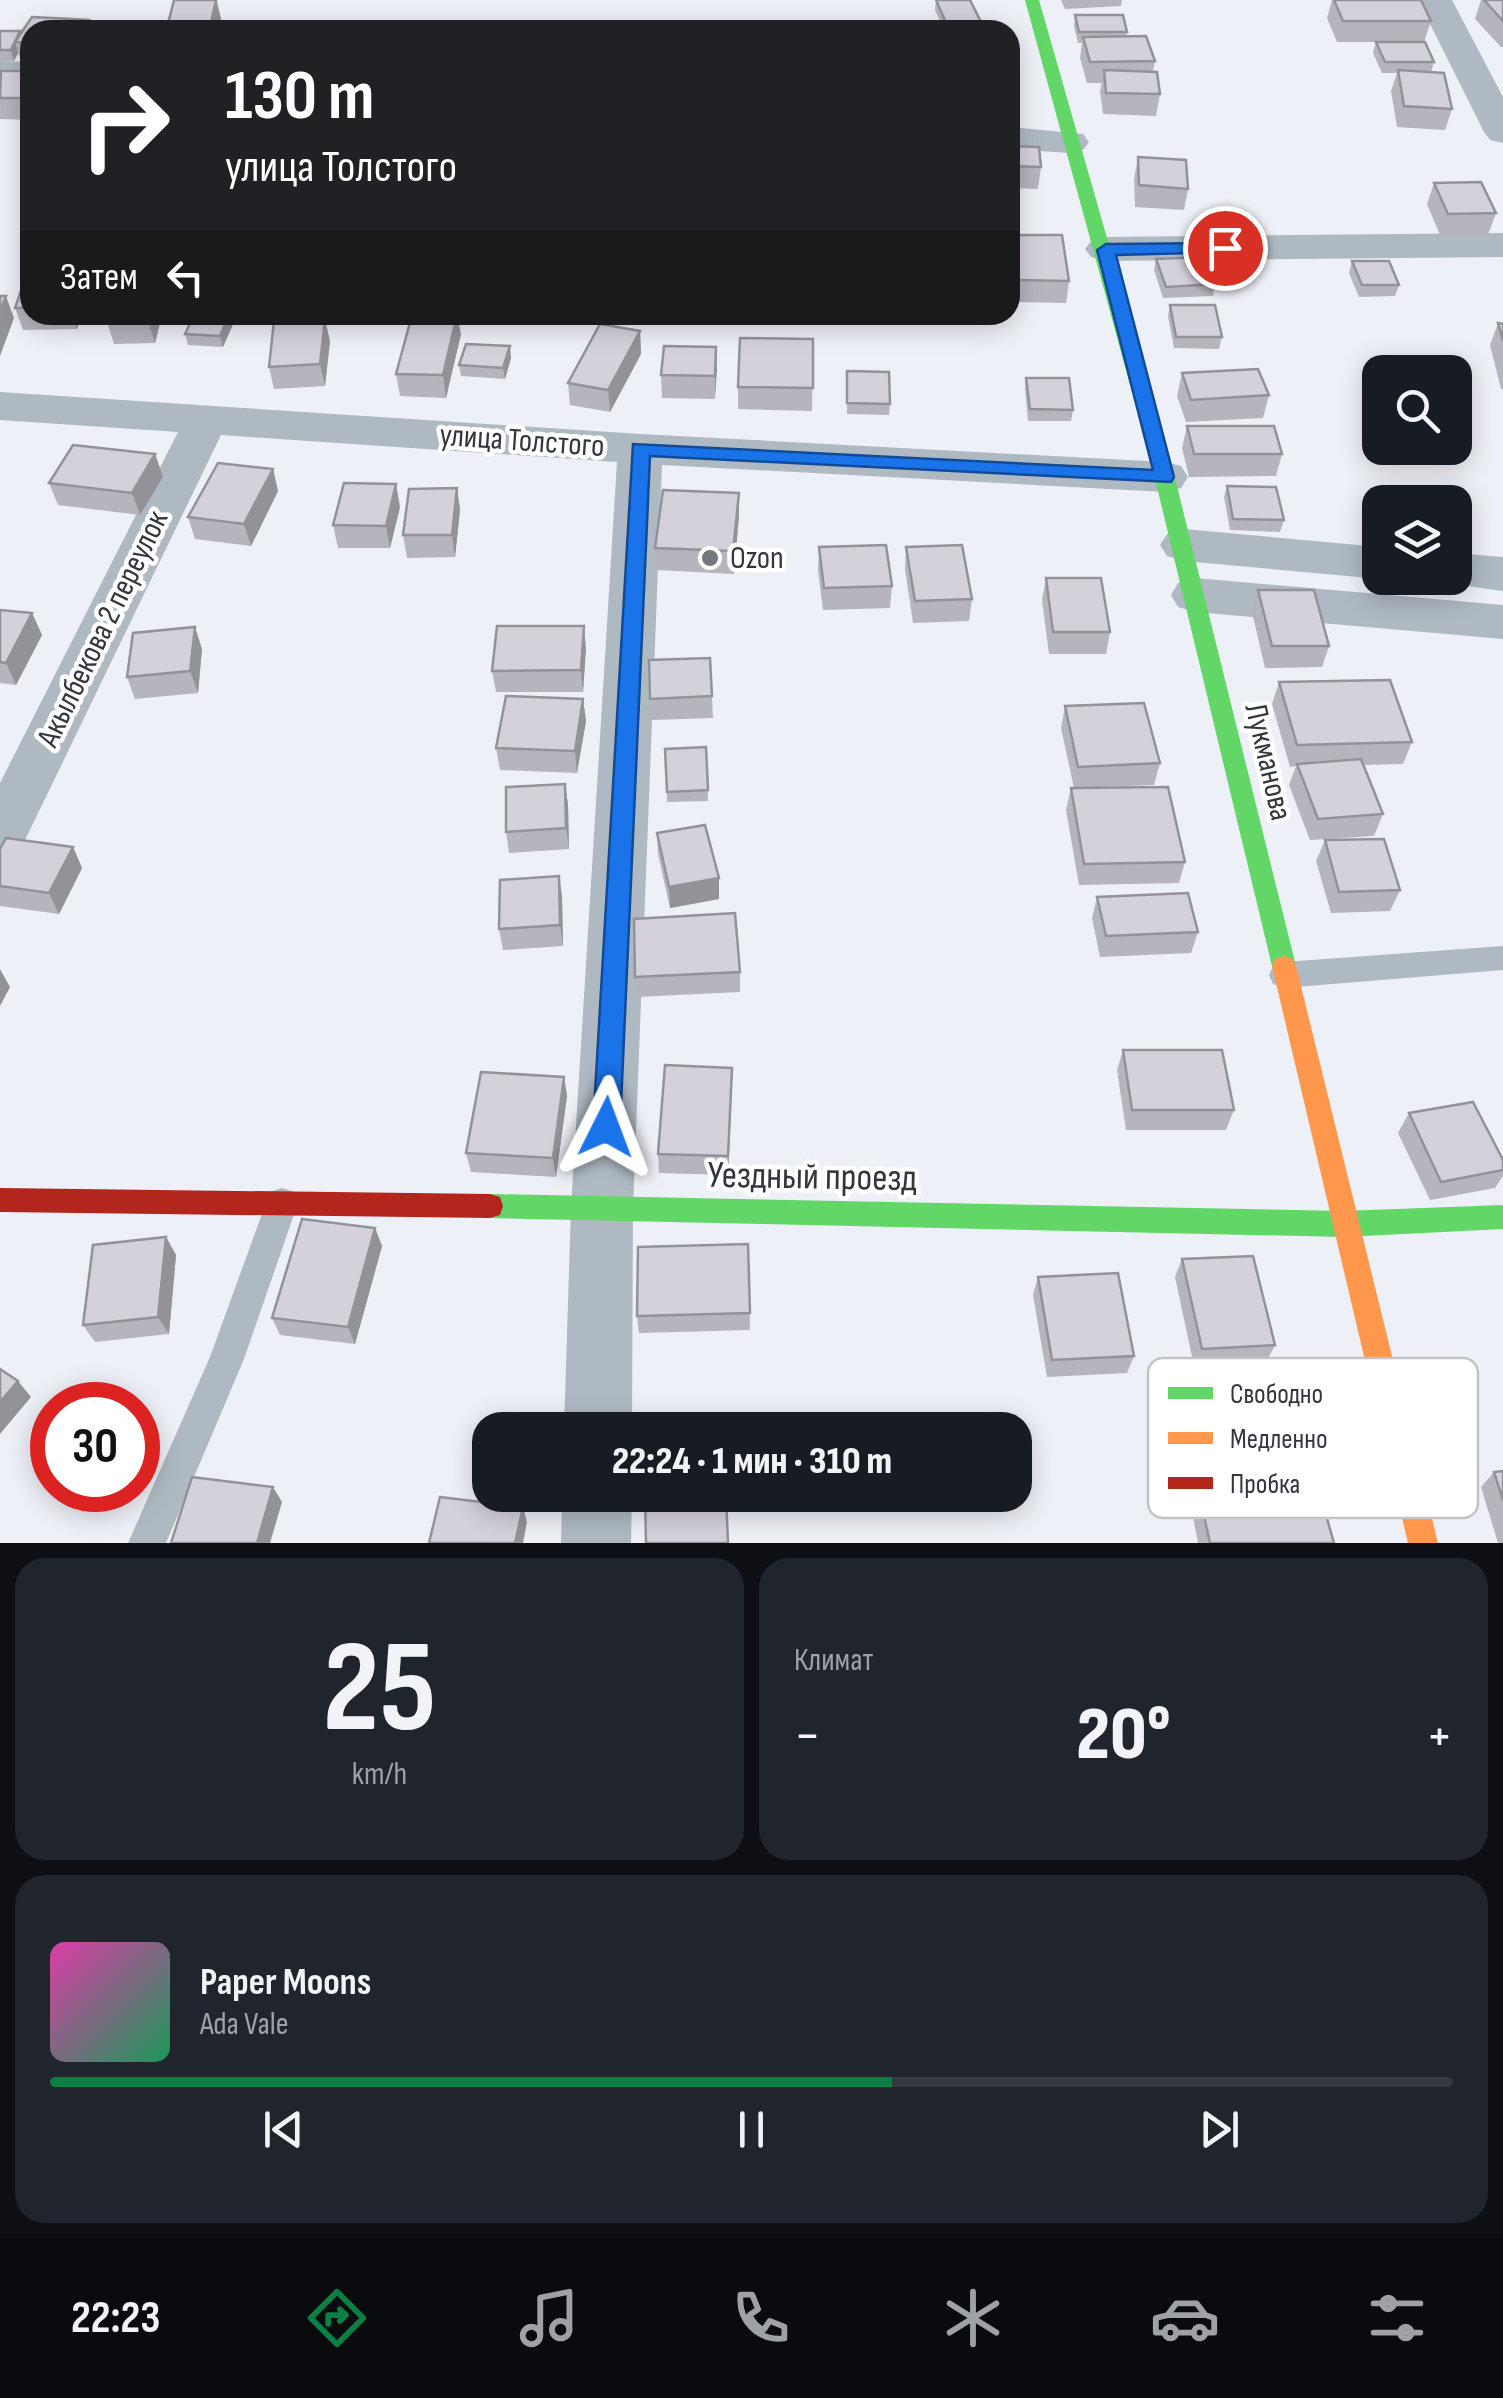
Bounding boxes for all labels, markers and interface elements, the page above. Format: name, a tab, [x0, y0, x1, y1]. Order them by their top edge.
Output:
text: 130 m	[225, 55, 374, 139]
icon: right	[60, 60, 190, 190]
text: улица Толстого	[225, 140, 457, 195]
pin	[1183, 206, 1268, 291]
icon: arrive	[1198, 221, 1253, 276]
icon: left	[158, 250, 213, 305]
text: Затем	[60, 255, 138, 300]
map controls	[1362, 355, 1472, 595]
button: search	[1362, 355, 1472, 465]
street label: улица Толстого	[438, 416, 606, 466]
button: layers	[1362, 485, 1472, 595]
street label: Акылбекова 2 переулок	[29, 504, 177, 754]
place label: Ozon	[730, 539, 784, 578]
marker: Ozon	[699, 547, 721, 569]
street label: Лукманова	[1236, 700, 1300, 824]
position arrow	[554, 1075, 658, 1179]
street label: Уездный проезд	[707, 1153, 917, 1201]
legend	[1148, 1358, 1478, 1518]
text: Свободно	[1230, 1378, 1323, 1411]
speed limit sign: 30	[30, 1382, 160, 1512]
text: Медленно	[1230, 1423, 1328, 1456]
text: 22:24 · 1 мин · 310 m	[612, 1439, 892, 1484]
text: Пробка	[1230, 1468, 1300, 1501]
text: 25	[322, 1612, 437, 1768]
text: Климат	[794, 1641, 873, 1680]
text: 20°	[1076, 1690, 1171, 1781]
text: −	[794, 1703, 821, 1770]
text: +	[1426, 1703, 1453, 1770]
text: km/h	[352, 1755, 407, 1794]
text: Paper Moons	[200, 1960, 371, 2005]
text: Ada Vale	[200, 2005, 289, 2044]
icon: previous	[256, 2102, 311, 2157]
icon: pause	[724, 2102, 779, 2157]
icon: next	[1192, 2102, 1247, 2157]
icon: directions	[302, 2283, 372, 2353]
icon: music	[514, 2283, 584, 2353]
icon: phone	[726, 2283, 796, 2353]
icon: climate	[938, 2283, 1008, 2353]
icon: car	[1150, 2283, 1220, 2353]
icon: filters	[1362, 2283, 1432, 2353]
text: 22:23	[71, 2291, 160, 2346]

